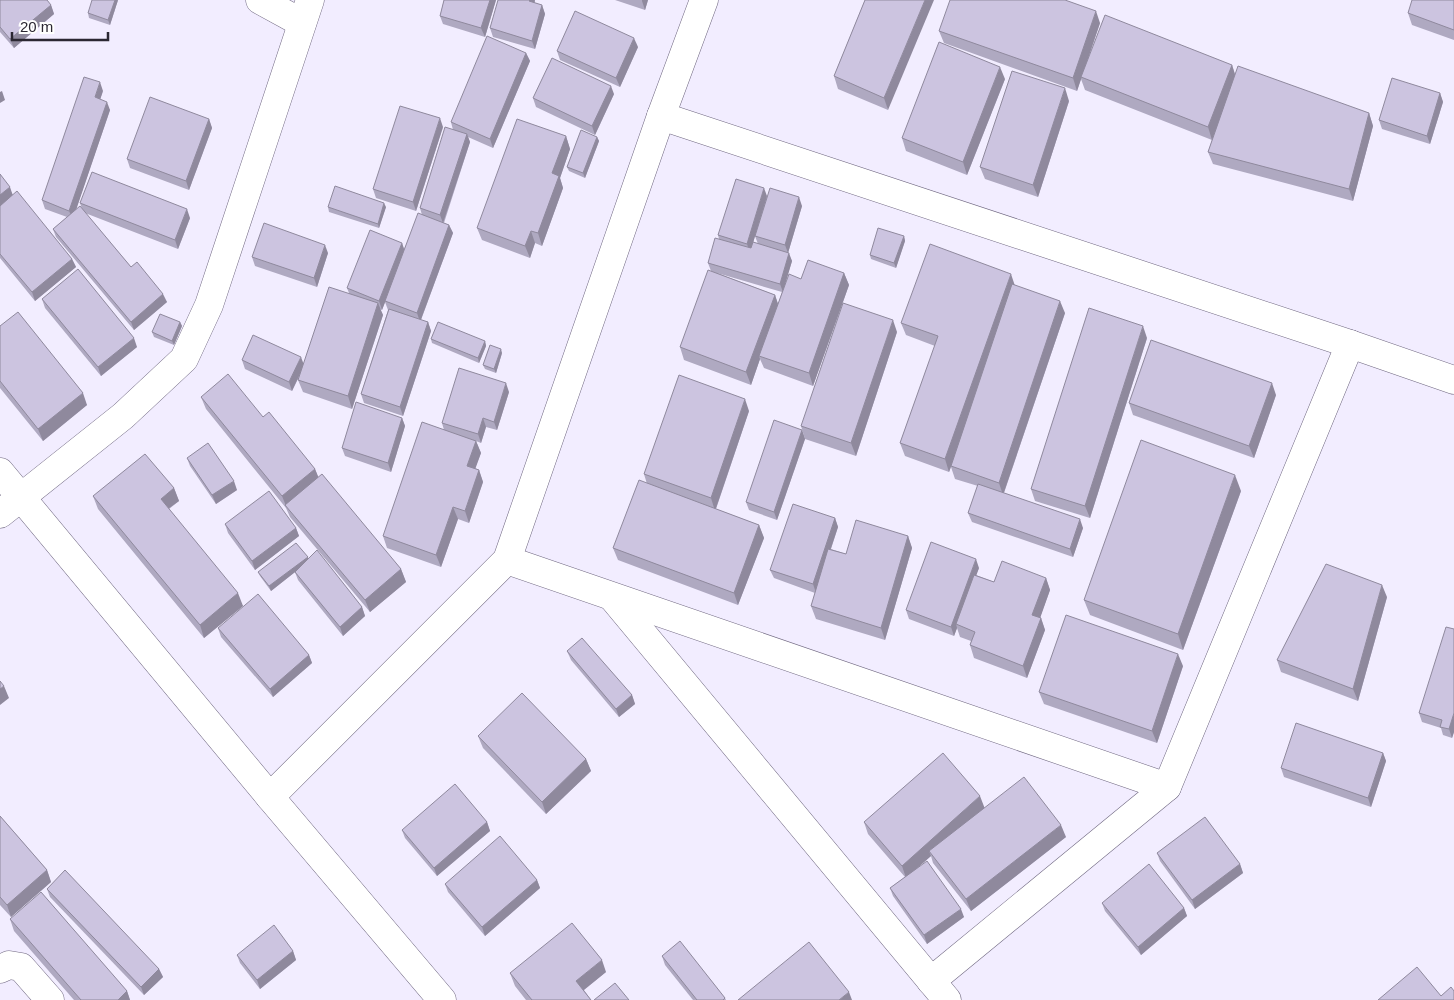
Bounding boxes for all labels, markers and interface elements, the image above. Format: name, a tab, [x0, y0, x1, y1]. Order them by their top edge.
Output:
scale bar	[12, 10, 109, 42]
text: 20 m	[20, 18, 53, 35]

